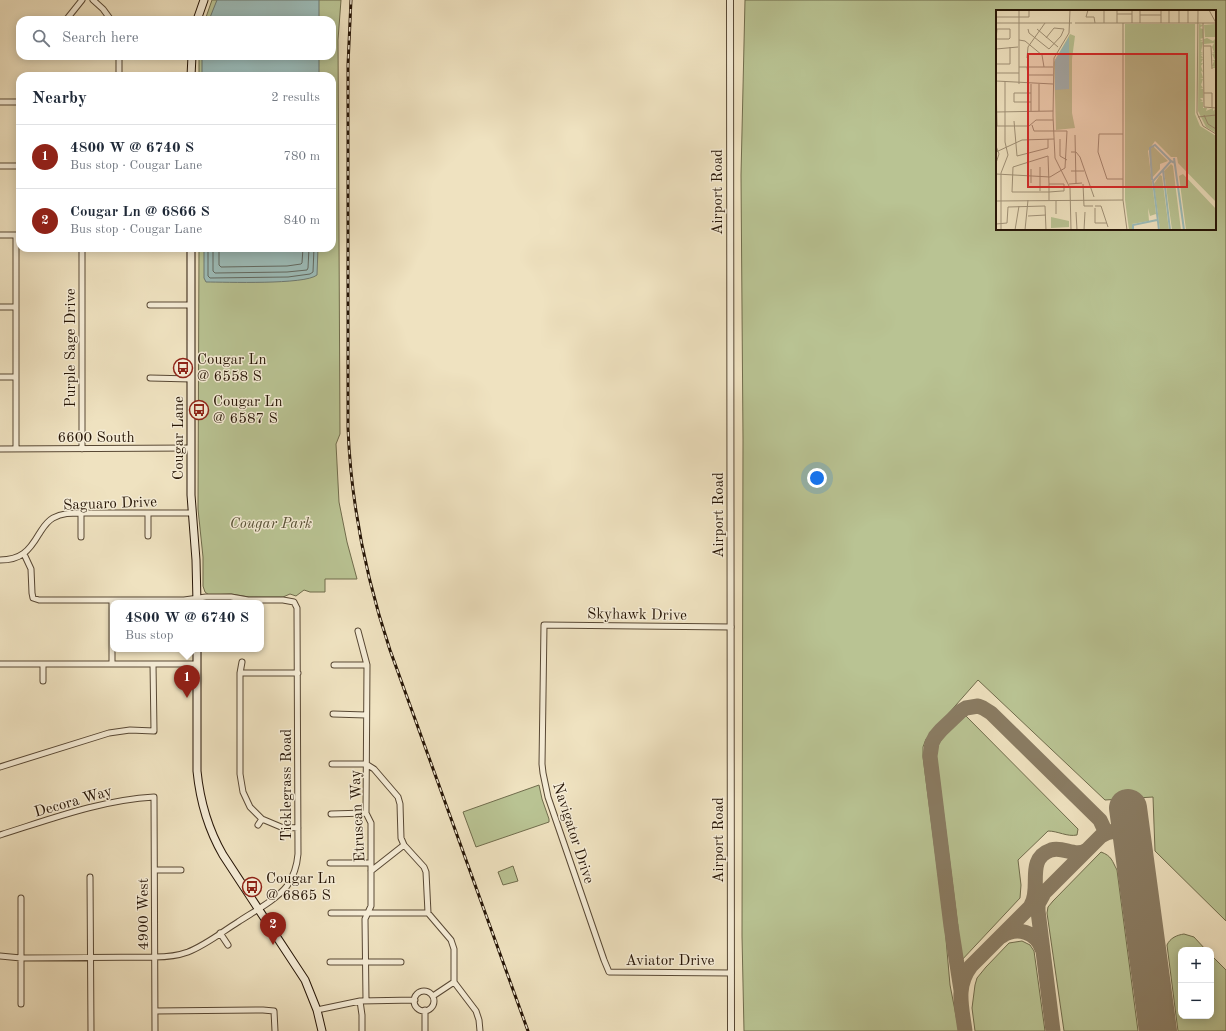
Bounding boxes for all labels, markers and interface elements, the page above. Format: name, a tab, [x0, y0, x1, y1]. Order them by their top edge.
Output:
inset map	[996, 10, 1216, 230]
search box	[16, 16, 336, 60]
icon: search	[30, 27, 52, 49]
text: Search here	[62, 31, 139, 46]
text: Nearby	[32, 90, 87, 107]
text: 2 results	[271, 91, 320, 104]
text: 4800 W @ 6740 S	[70, 141, 194, 156]
street label: Airport Road	[711, 149, 726, 235]
text: 1	[41, 150, 49, 163]
text: 780 m	[283, 150, 320, 163]
text: Bus stop · Cougar Lane	[70, 159, 202, 172]
text: Cougar Ln @ 6866 S	[70, 205, 210, 220]
text: 2	[41, 214, 49, 227]
text: 840 m	[283, 214, 320, 227]
text: Bus stop · Cougar Lane	[70, 223, 202, 236]
street label: Purple Sage Drive	[64, 288, 79, 408]
place label: Cougar Ln @ 6558 S	[197, 353, 267, 385]
bus stop icon: Cougar Ln @ 6558 S	[172, 357, 194, 379]
place label: Cougar Ln @ 6587 S	[213, 395, 283, 427]
street label: Cougar Lane	[172, 396, 187, 480]
bus stop icon: Cougar Ln @ 6587 S	[188, 399, 210, 421]
street label: 6600 South	[57, 431, 135, 446]
your location	[807, 468, 827, 488]
street label: Airport Road	[712, 472, 727, 558]
street label: Saguaro Drive	[63, 495, 157, 514]
park label: Cougar Park	[230, 517, 312, 532]
popup	[110, 600, 264, 652]
street label: Skyhawk Drive	[587, 607, 687, 624]
text: 4800 W @ 6740 S	[125, 611, 249, 626]
text: Bus stop	[125, 629, 174, 642]
pin: 1	[174, 665, 200, 698]
street label: Ticklegrass Road	[280, 729, 295, 841]
street label: Etruscan Way	[349, 769, 368, 862]
street label: Navigator Drive	[549, 781, 596, 886]
street label: Decora Way	[33, 784, 114, 821]
street label: Airport Road	[712, 797, 727, 883]
place label: Cougar Ln @ 6865 S	[266, 872, 336, 904]
bus stop icon: Cougar Ln @ 6865 S	[241, 876, 263, 898]
street label: 4900 West	[137, 878, 152, 950]
pin: 2	[260, 912, 286, 945]
map controls	[1178, 947, 1214, 1019]
button: +	[1178, 947, 1214, 983]
street label: Aviator Drive	[626, 954, 715, 969]
button: −	[1178, 983, 1214, 1019]

